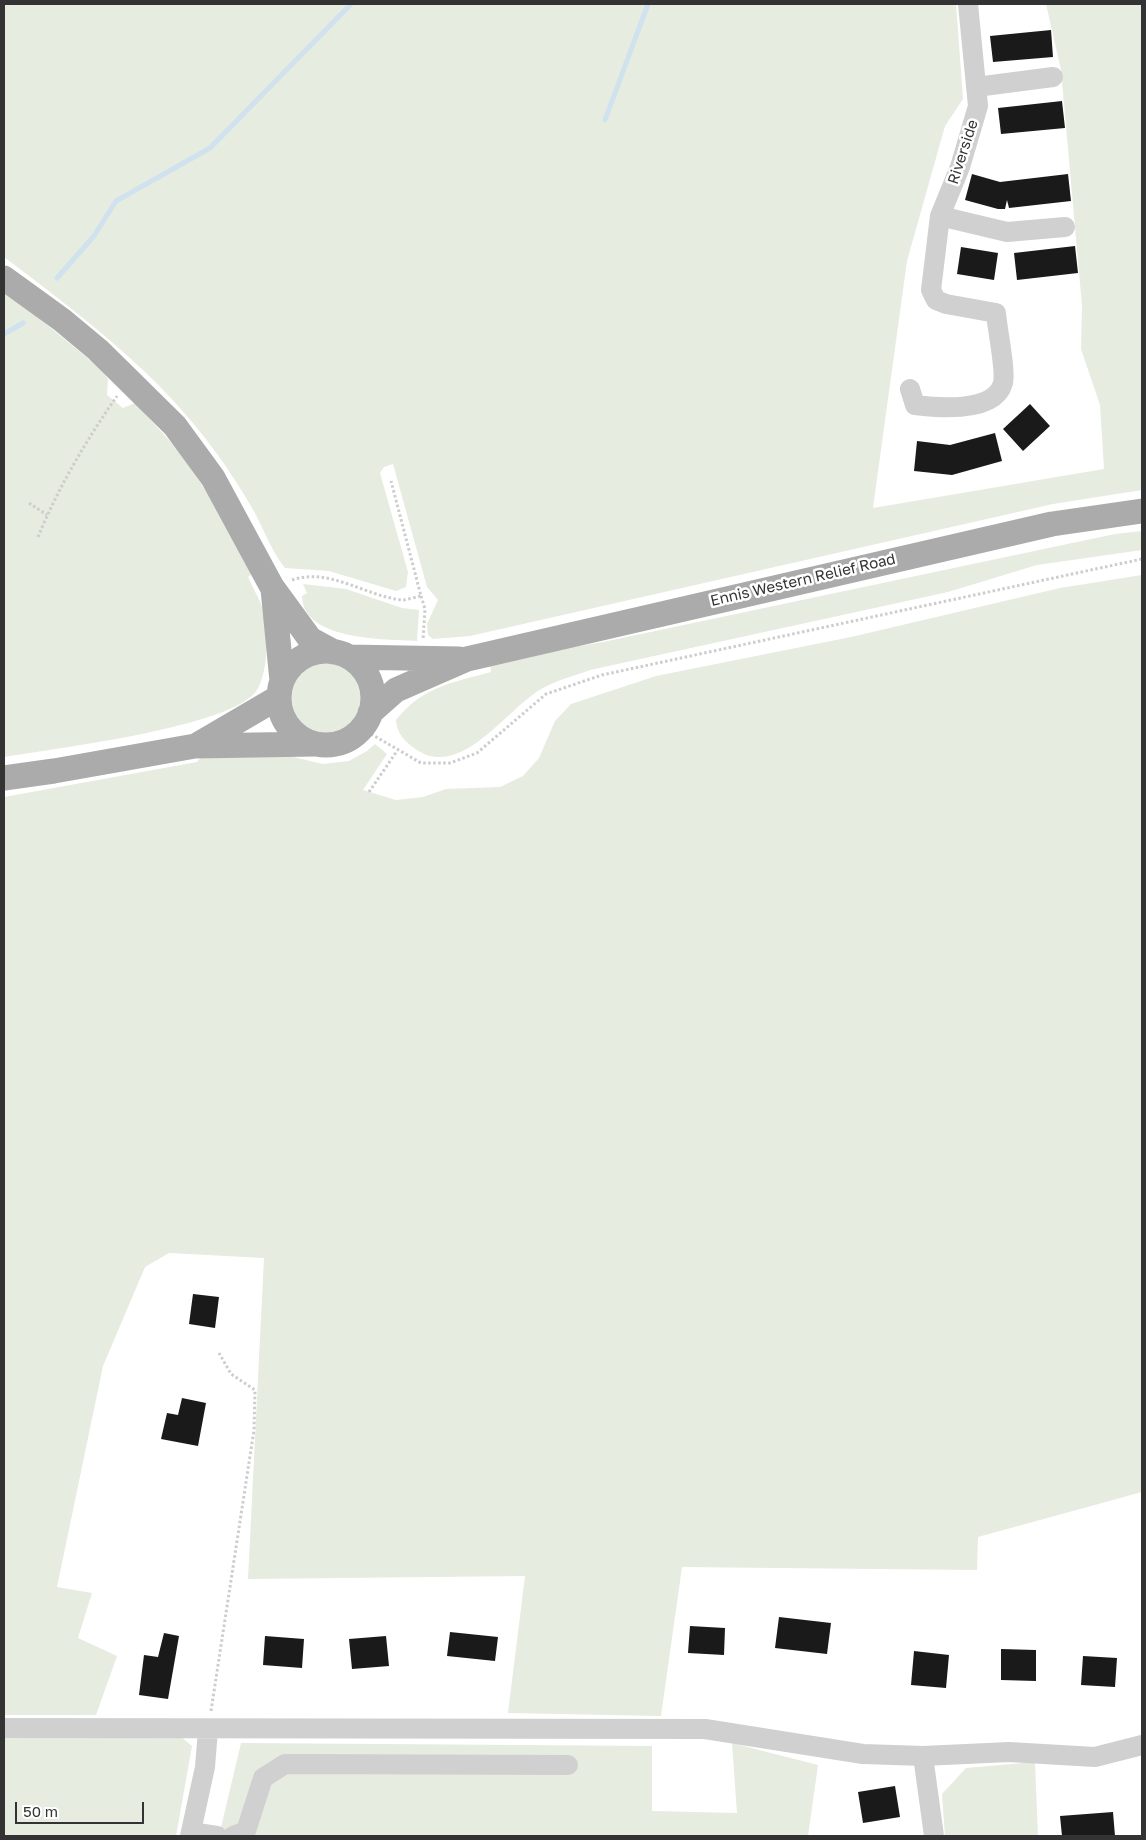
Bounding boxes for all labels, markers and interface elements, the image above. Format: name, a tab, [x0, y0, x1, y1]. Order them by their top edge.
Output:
street label: Riverside	[944, 117, 982, 187]
street label: Ennis Western Relief Road	[709, 550, 897, 610]
scale bar	[18, 1792, 146, 1824]
text: 50 m	[23, 1802, 58, 1820]

